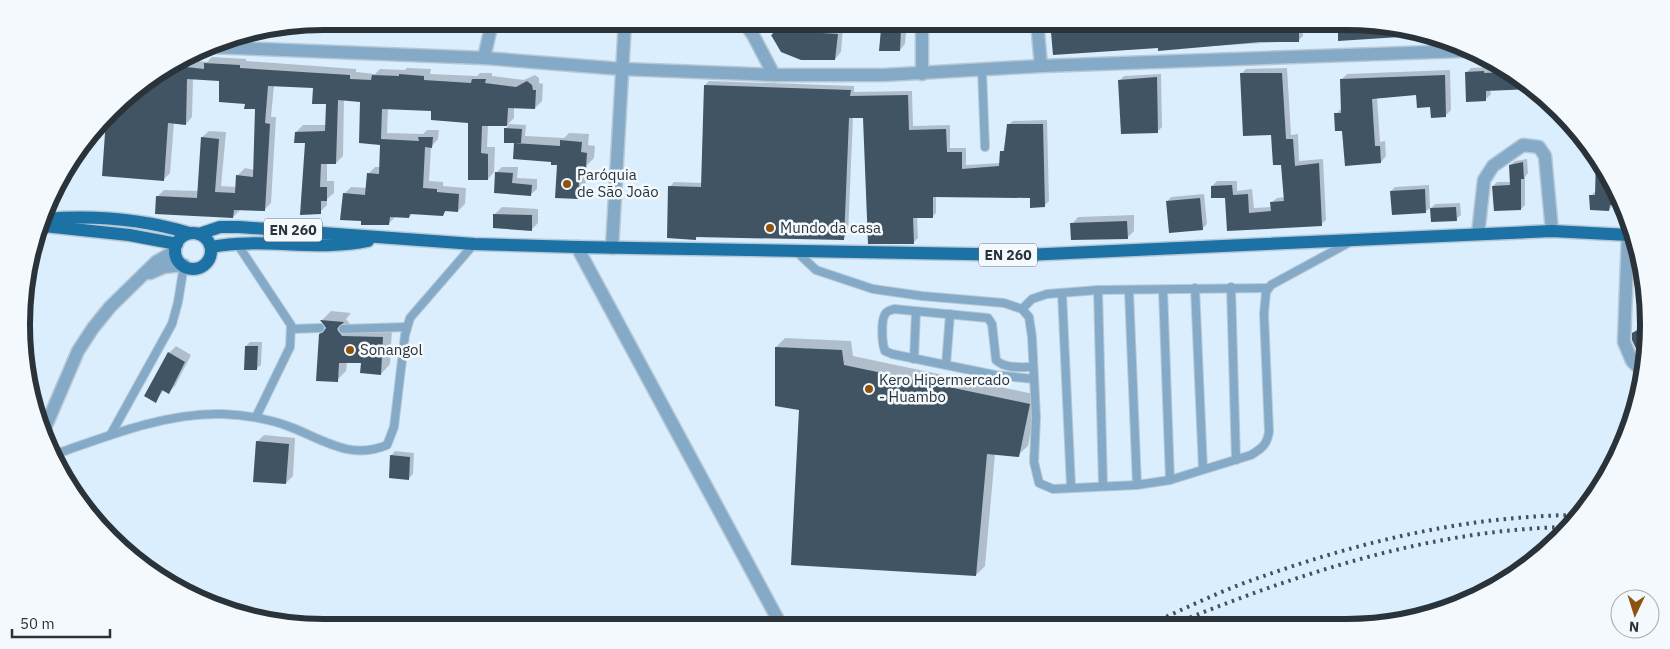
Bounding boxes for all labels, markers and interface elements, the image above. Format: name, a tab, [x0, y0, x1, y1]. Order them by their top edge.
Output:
place label: Paróquia de São João	[577, 165, 659, 201]
marker: Paróquia de São João	[561, 178, 573, 190]
road number: EN 260	[264, 218, 322, 242]
place label: Mundo da casa	[780, 218, 881, 237]
marker: Mundo da casa	[764, 222, 776, 234]
road number: EN 260	[979, 244, 1037, 266]
place label: Sonangol	[360, 340, 422, 359]
marker: Sonangol	[344, 344, 356, 356]
place label: Kero Hipermercado - Huambo	[879, 370, 1010, 406]
marker: Kero Hipermercado - Huambo	[863, 383, 875, 395]
north arrow	[1610, 589, 1660, 639]
scale bar	[12, 606, 110, 638]
text: 50 m	[20, 614, 55, 633]
text: N	[1628, 618, 1640, 636]

